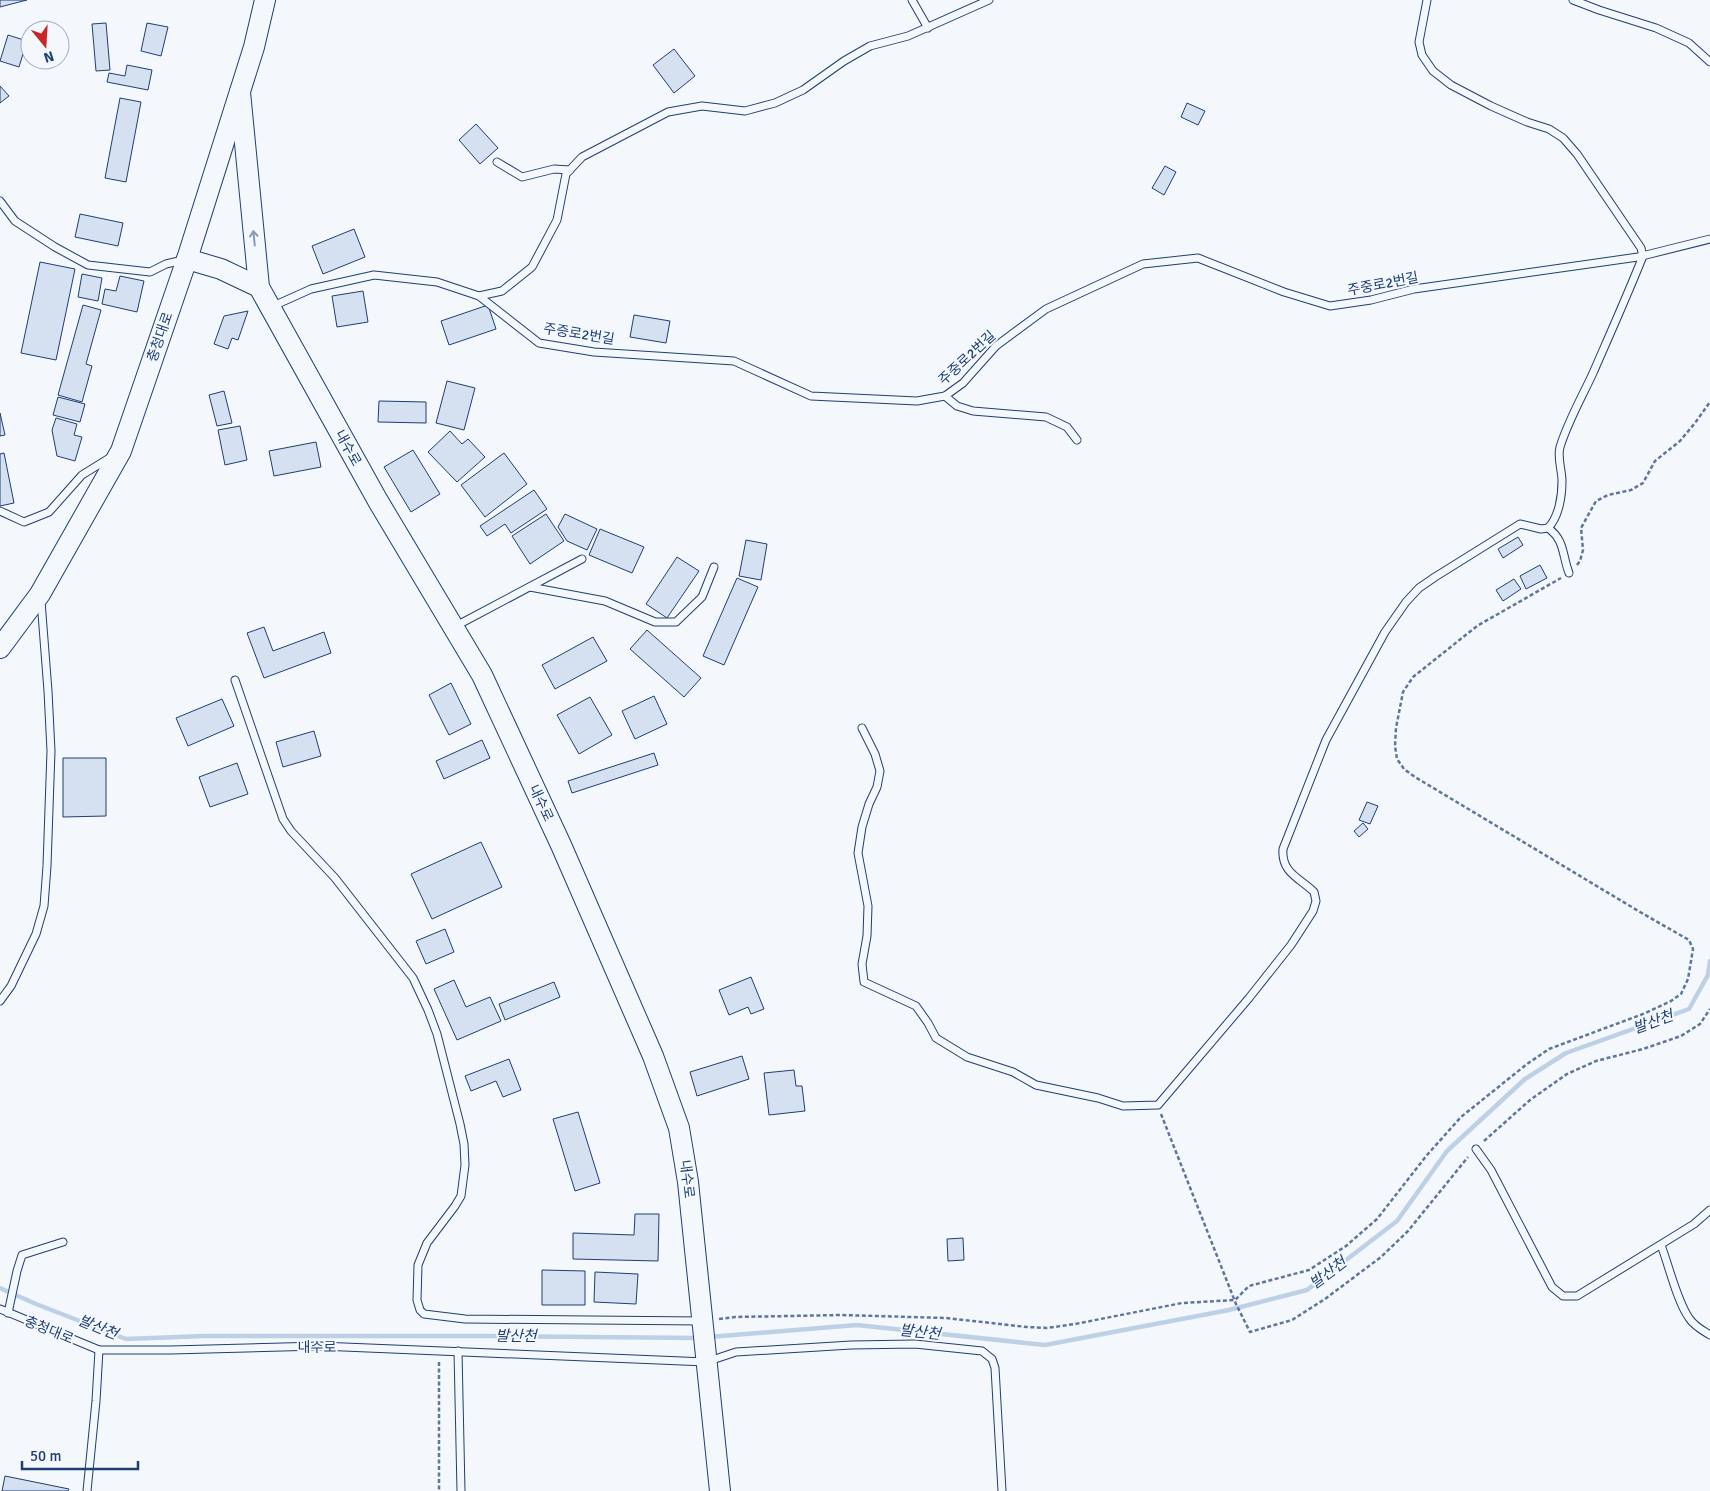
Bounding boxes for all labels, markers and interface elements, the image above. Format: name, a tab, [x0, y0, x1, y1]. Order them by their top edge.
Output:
north arrow	[20, 20, 70, 70]
text: N	[42, 47, 56, 66]
one-way arrow	[250, 231, 259, 247]
street label: 주중로2번길	[1346, 269, 1420, 299]
street label: 충청대로	[144, 310, 176, 364]
street label: 주중로2번길	[542, 320, 616, 348]
street label: 주중로2번길	[935, 327, 999, 389]
street label: 내수로	[331, 427, 365, 469]
street label: 내수로	[525, 782, 557, 824]
water label: 발산천	[1630, 1006, 1678, 1038]
street label: 내수로	[676, 1159, 698, 1199]
water label: 발산천	[1306, 1252, 1352, 1293]
water label: 발산천	[75, 1311, 123, 1344]
street label: 충청대로	[22, 1312, 76, 1348]
water label: 발산천	[898, 1321, 944, 1343]
water label: 발산천	[495, 1327, 539, 1345]
street label: 내수로	[298, 1339, 336, 1356]
scale bar	[22, 1438, 139, 1470]
text: 50 m	[30, 1447, 61, 1465]

